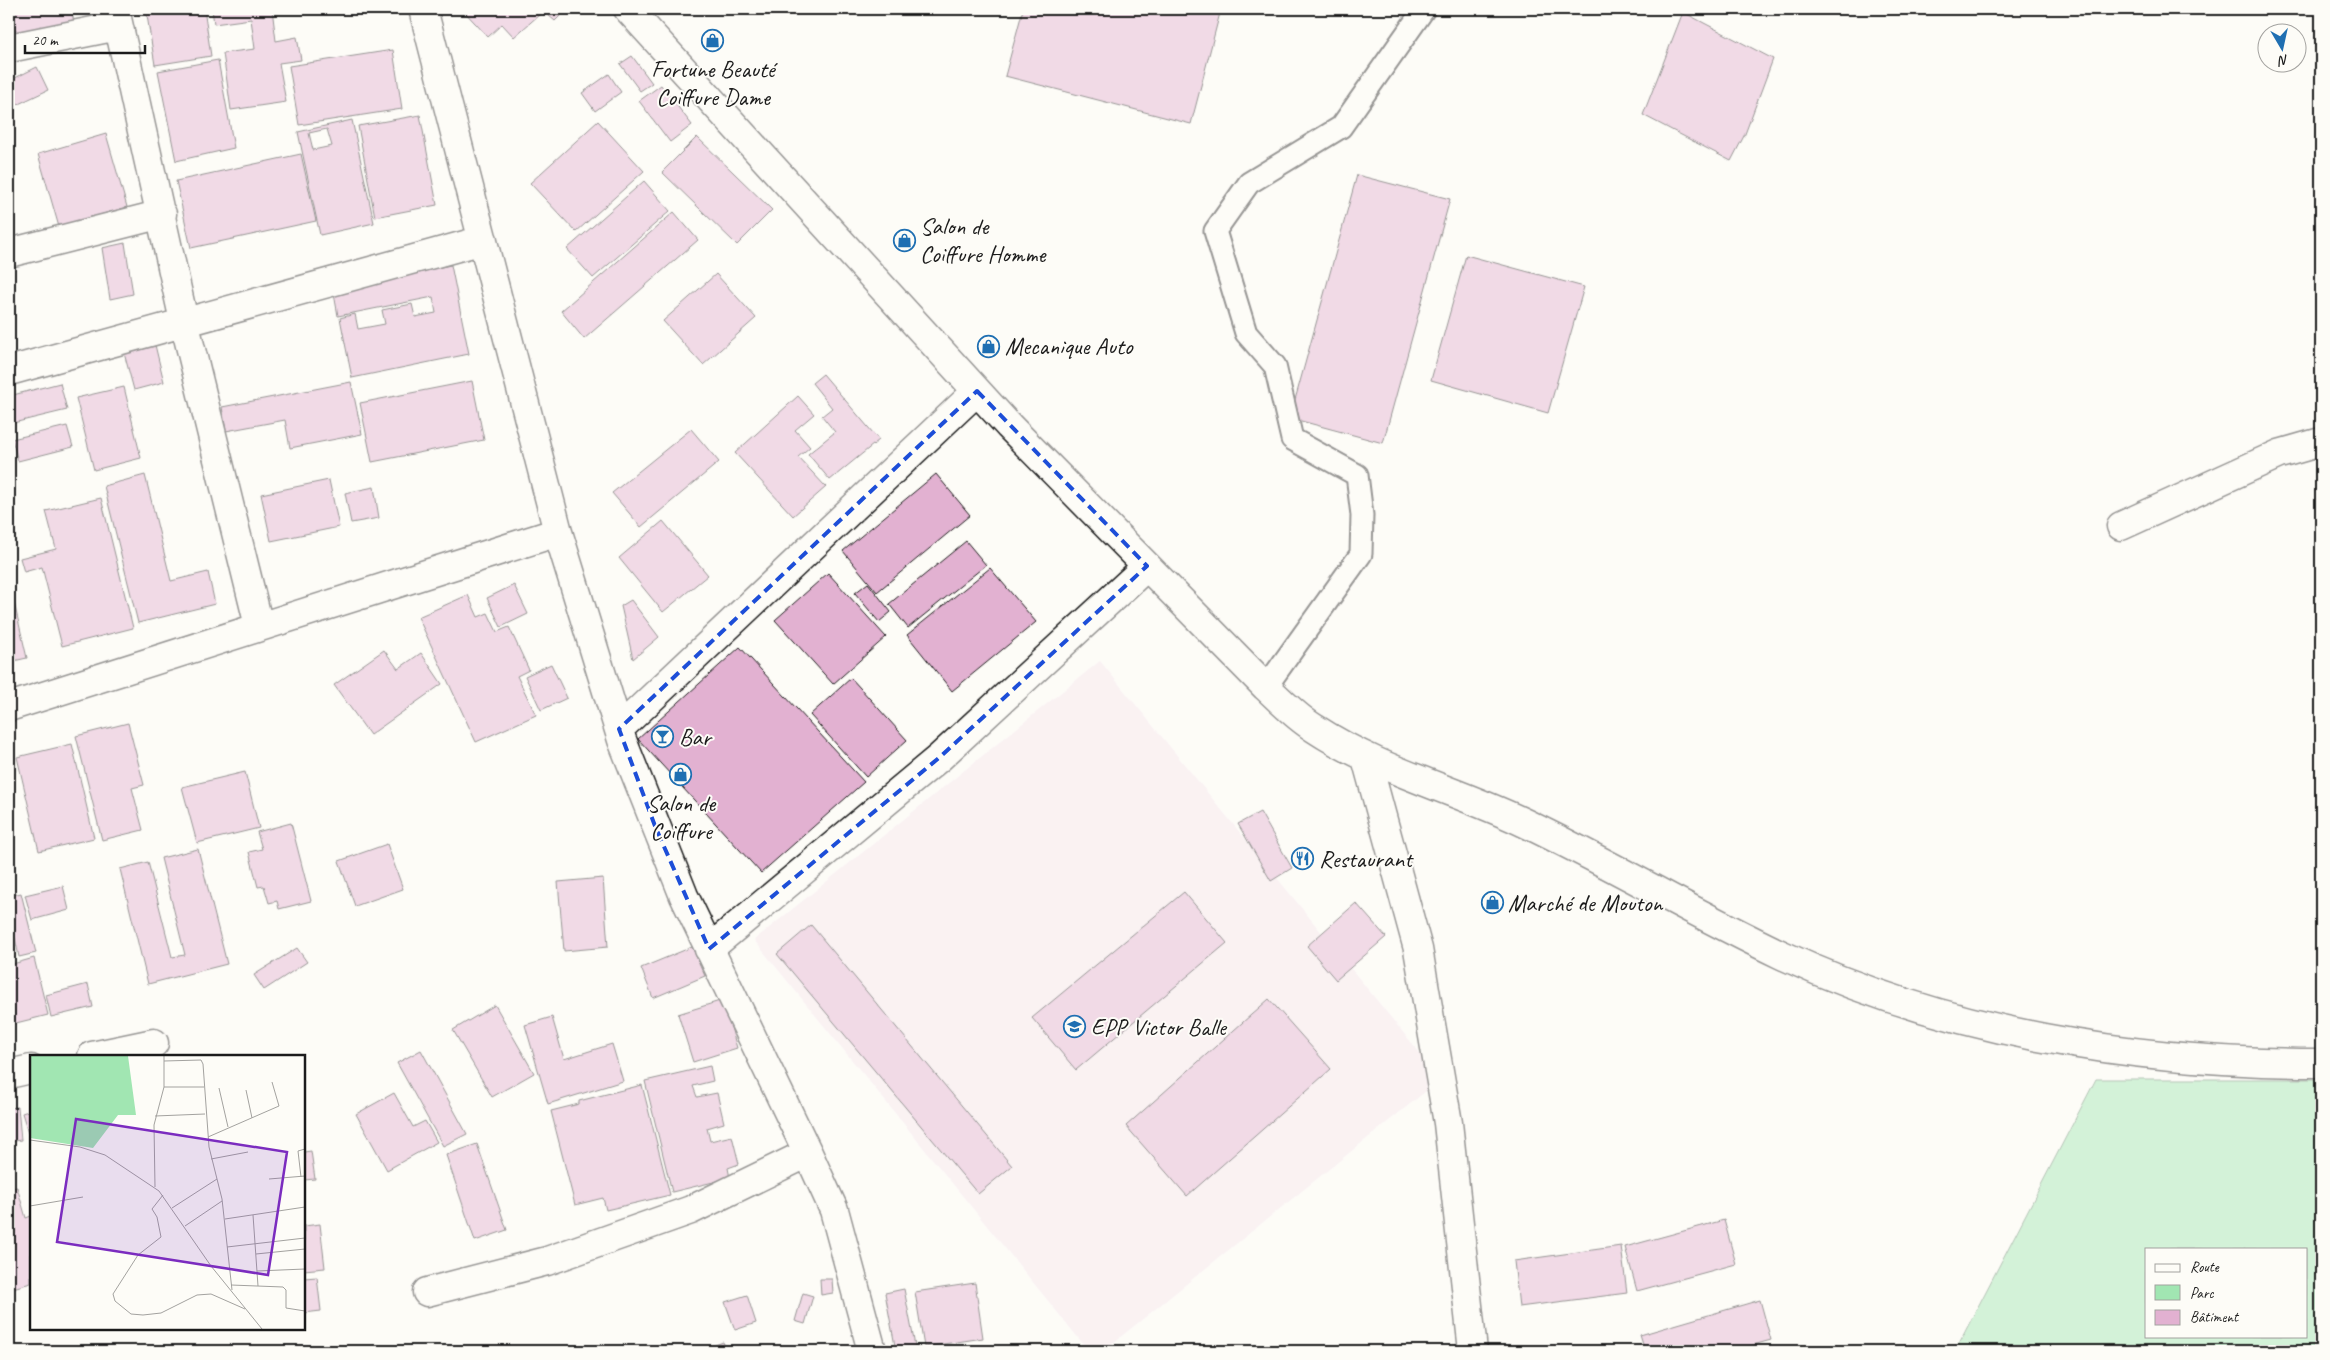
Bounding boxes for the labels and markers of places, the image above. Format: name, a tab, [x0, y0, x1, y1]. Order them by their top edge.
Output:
shop icon: Fortune Beauté Coiffure Dame	[701, 28, 725, 52]
place label: Fortune Beauté Coiffure Dame	[651, 54, 779, 112]
place label: Salon de Coiffure Homme	[920, 211, 1048, 269]
shop icon: Salon de Coiffure Homme	[892, 228, 916, 252]
place label: Mecanique Auto	[1005, 331, 1134, 361]
shop icon: Mecanique Auto	[977, 334, 1001, 358]
place label: Bar	[679, 722, 713, 752]
bar icon: Bar	[651, 725, 675, 749]
shop icon: Salon de Coiffure	[669, 762, 693, 786]
place label: Salon de Coiffure	[647, 788, 717, 846]
place label: Restaurant	[1319, 844, 1414, 874]
restaurant icon: Restaurant	[1291, 847, 1315, 871]
place label: Marché de Mouton	[1508, 888, 1663, 918]
shop icon: Marché de Mouton	[1480, 891, 1504, 915]
place label: EPP Victor Balle	[1091, 1012, 1228, 1042]
school or university icon: EPP Victor Balle	[1063, 1015, 1087, 1039]

